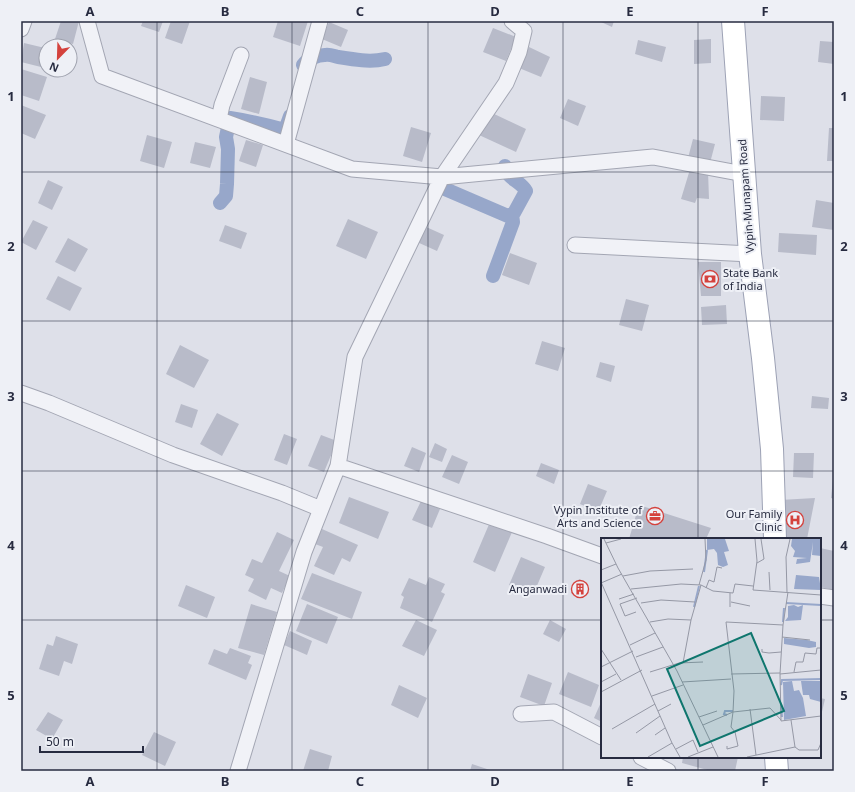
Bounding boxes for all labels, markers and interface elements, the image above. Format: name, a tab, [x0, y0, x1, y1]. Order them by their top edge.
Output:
text: A	[86, 2, 95, 20]
text: B	[221, 2, 229, 20]
text: C	[356, 2, 364, 20]
text: D	[490, 2, 500, 20]
text: E	[626, 2, 634, 20]
text: F	[761, 2, 769, 20]
north arrow	[38, 38, 78, 78]
text: N	[47, 59, 61, 76]
text: 1	[7, 87, 15, 105]
text: 1	[840, 87, 848, 105]
street label: Vypin-Munapam Road	[734, 138, 757, 254]
text: 2	[7, 237, 15, 255]
text: 2	[840, 237, 848, 255]
place label: State Bank of India	[723, 265, 778, 293]
bank icon: State Bank of India	[700, 269, 720, 289]
text: 3	[7, 387, 15, 405]
text: 3	[840, 387, 848, 405]
place label: Vypin Institute of Arts and Science	[554, 502, 643, 530]
office icon: Vypin Institute of Arts and Science	[645, 506, 665, 526]
place label: Our Family Clinic	[726, 506, 782, 534]
hospital icon: Our Family Clinic	[785, 510, 805, 530]
text: 4	[7, 536, 15, 554]
text: 4	[840, 536, 848, 554]
inset map	[601, 538, 821, 758]
building icon: Anganwadi	[570, 579, 590, 599]
place label: Anganwadi	[509, 581, 567, 596]
text: 5	[7, 686, 15, 704]
text: 5	[840, 686, 848, 704]
scale bar	[40, 728, 143, 754]
text: 50 m	[46, 733, 74, 750]
text: A	[86, 772, 95, 790]
text: B	[221, 772, 229, 790]
text: C	[356, 772, 364, 790]
text: D	[490, 772, 500, 790]
text: E	[626, 772, 634, 790]
text: F	[761, 772, 769, 790]

